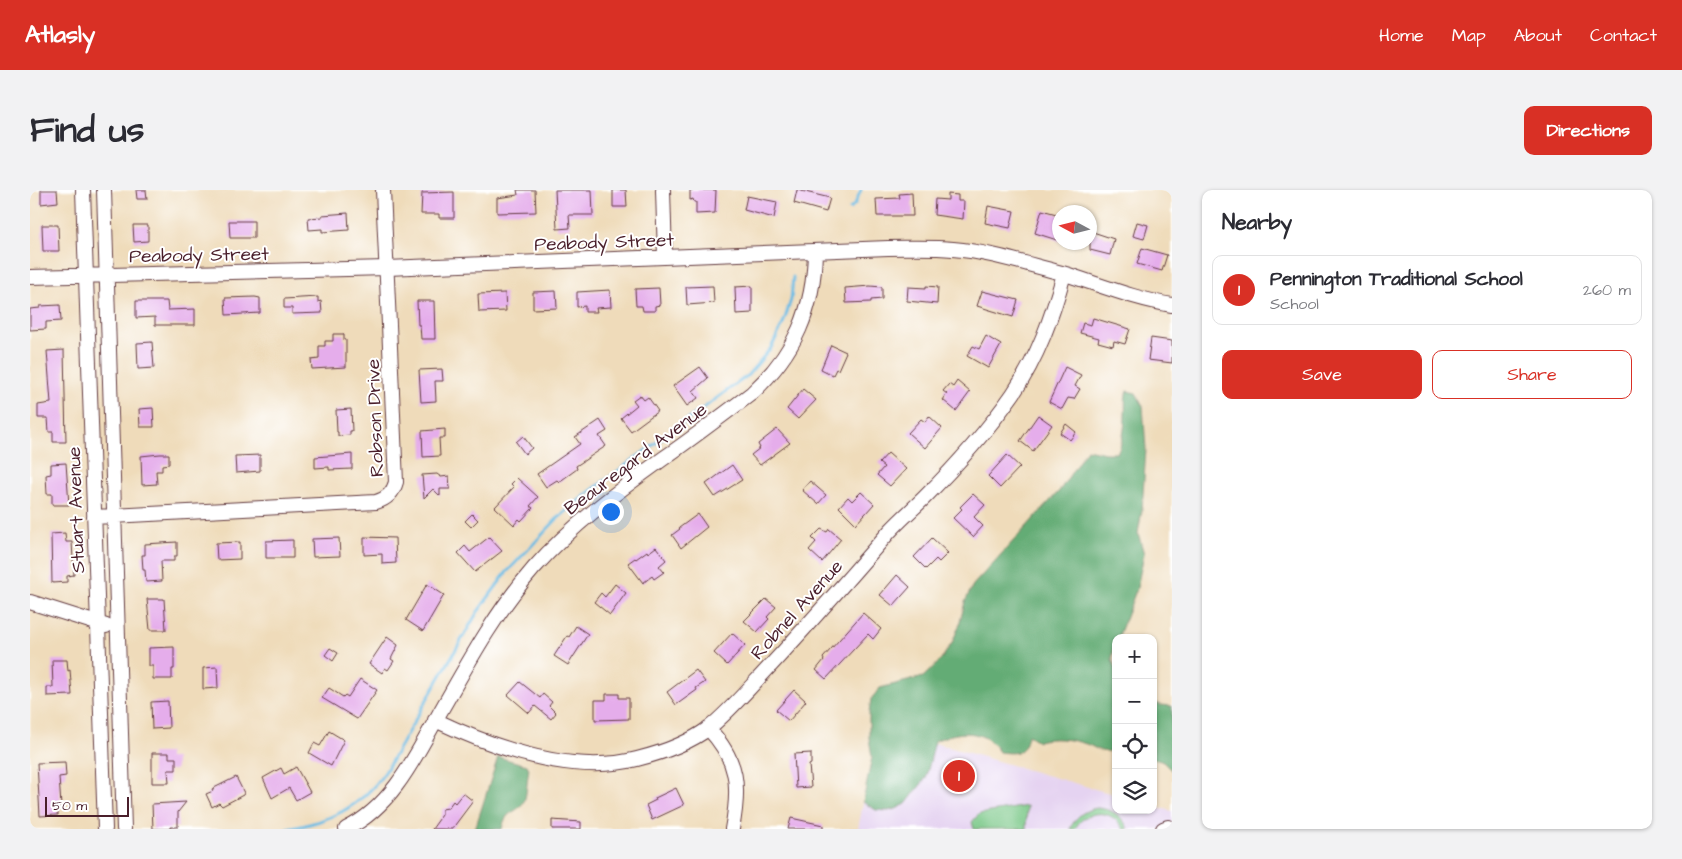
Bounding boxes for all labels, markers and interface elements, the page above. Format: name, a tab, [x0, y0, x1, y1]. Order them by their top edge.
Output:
text: Atlasly	[25, 18, 95, 52]
text: Home	[1379, 23, 1424, 48]
text: Map	[1452, 23, 1486, 48]
text: About	[1514, 23, 1562, 48]
text: Contact	[1590, 23, 1657, 48]
text: Find us	[30, 106, 144, 155]
button: Directions	[1524, 106, 1652, 155]
north arrow	[1052, 205, 1097, 250]
text: Nearby	[1222, 208, 1292, 237]
street label: Peabody Street	[534, 227, 675, 259]
street label: Peabody Street	[129, 241, 269, 271]
text: Pennington Traditional School	[1270, 266, 1523, 293]
text: 1	[1238, 279, 1240, 301]
text: 260 m	[1583, 279, 1631, 301]
text: School	[1270, 293, 1319, 315]
button: Save	[1222, 350, 1422, 399]
button: Share	[1432, 350, 1632, 399]
street label: Robson Drive	[360, 358, 391, 477]
street label: Beauregard Avenue	[559, 396, 714, 523]
street label: Stuart Avenue	[61, 446, 92, 574]
your location	[598, 499, 624, 525]
street label: Robnel Avenue	[745, 554, 850, 666]
map controls	[1112, 634, 1157, 814]
button: +	[1112, 634, 1157, 679]
button: −	[1112, 679, 1157, 724]
button: locate	[1112, 724, 1157, 769]
pin: 1	[943, 757, 975, 795]
button: layers	[1112, 769, 1157, 814]
scale bar	[45, 794, 129, 817]
text: 50 m	[52, 796, 87, 816]

